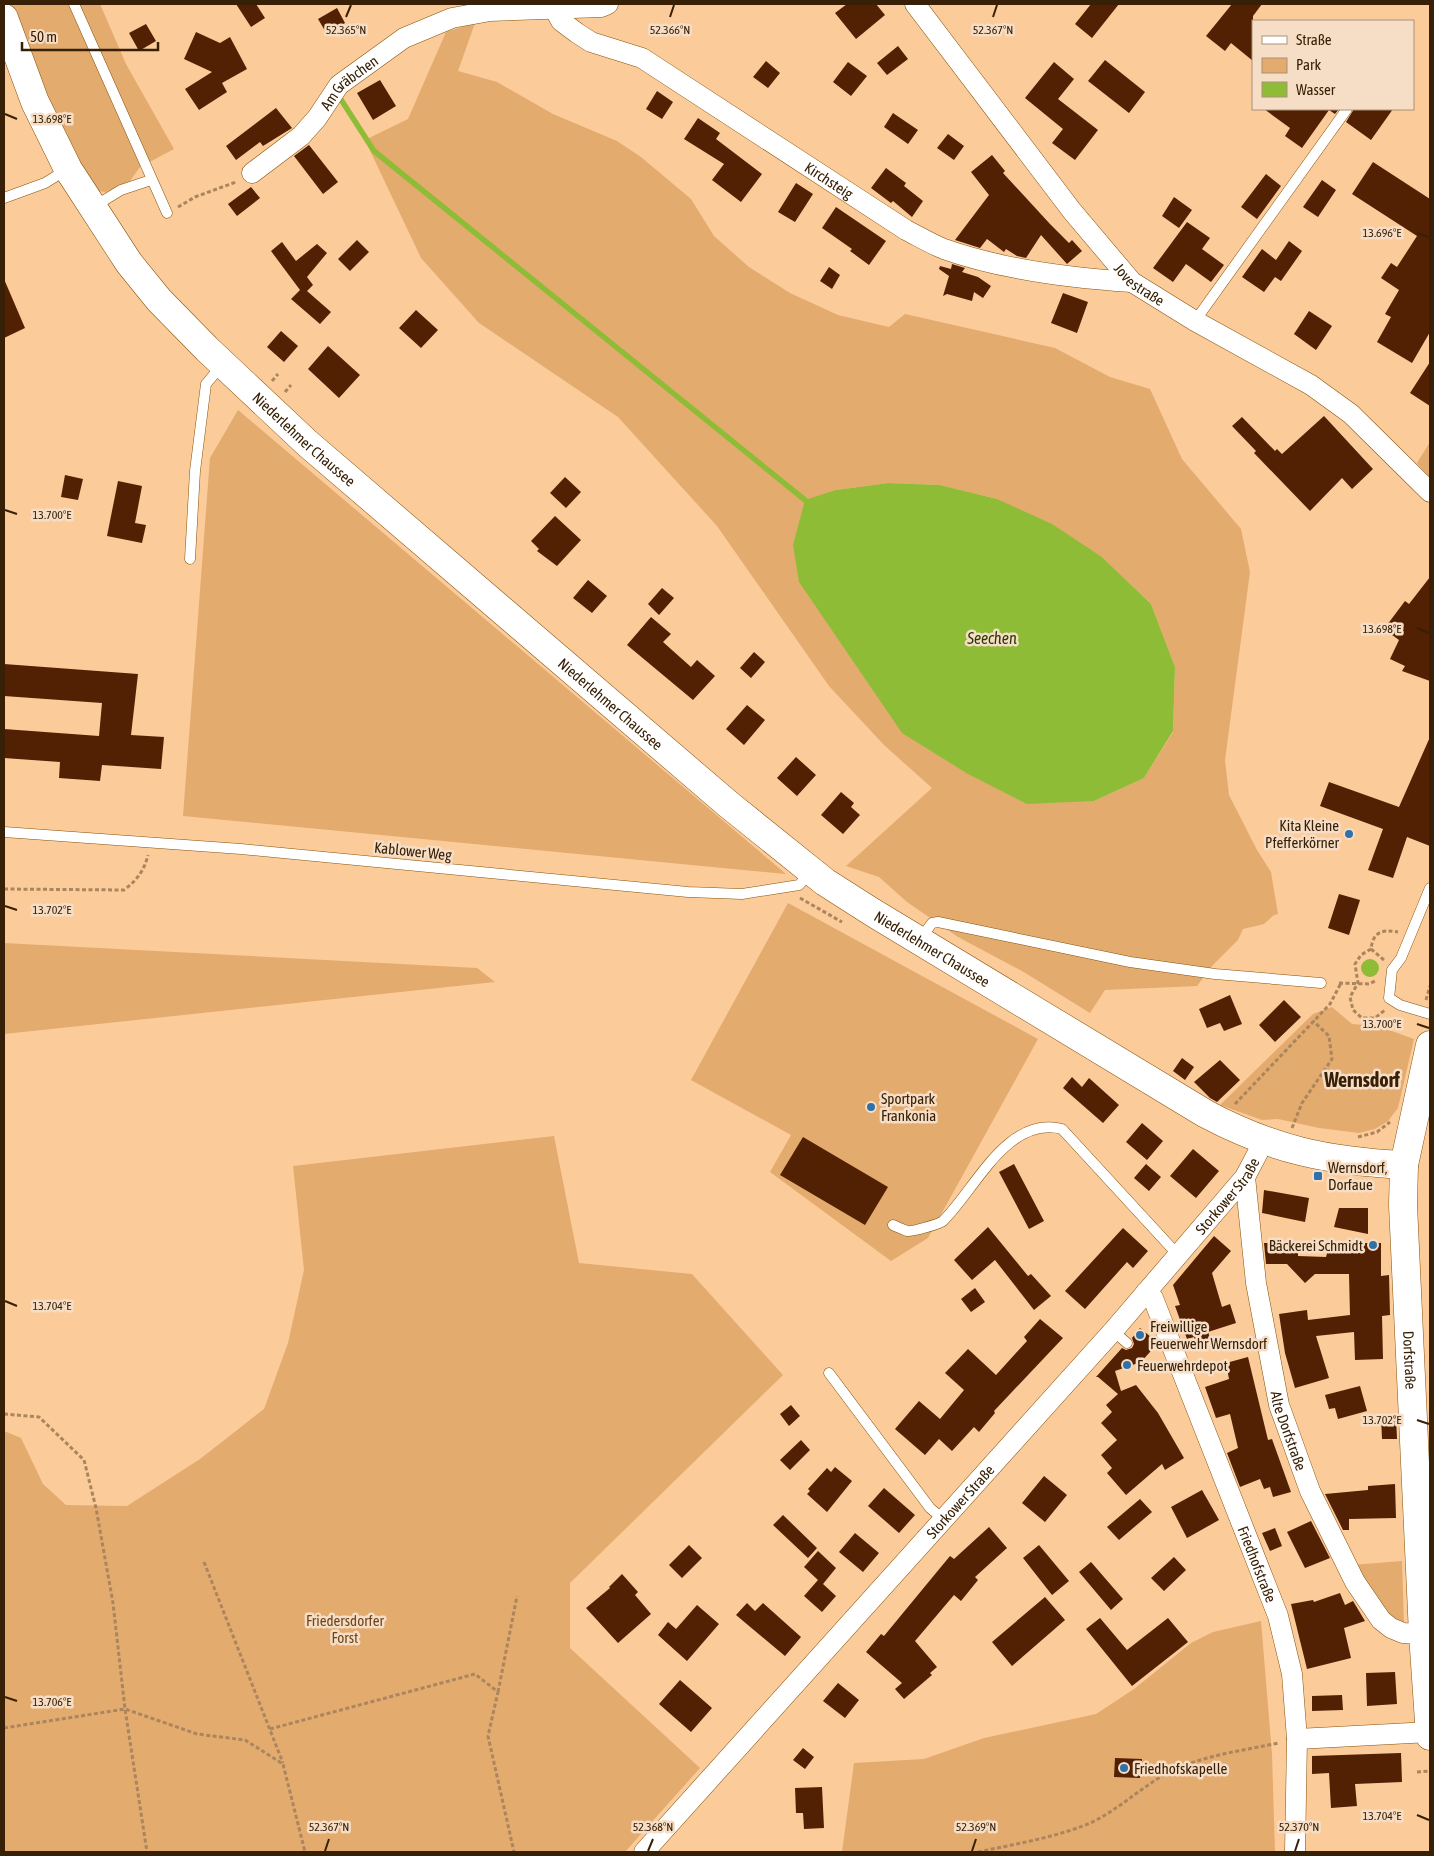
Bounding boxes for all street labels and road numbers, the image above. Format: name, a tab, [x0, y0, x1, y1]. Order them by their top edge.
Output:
street label: Am Gräbchen	[316, 51, 381, 113]
street label: Kirchsteig	[802, 158, 857, 202]
street label: Jovestraße	[1111, 259, 1168, 309]
street label: Niederlehmer Chaussee	[250, 388, 359, 489]
street label: Niederlehmer Chaussee	[555, 654, 667, 753]
street label: Kablower Weg	[374, 838, 453, 864]
street label: Niederlehmer Chaussee	[871, 907, 993, 990]
street label: Storkower Straße	[1191, 1155, 1262, 1237]
street label: Dorfstraße	[1400, 1330, 1420, 1390]
street label: Alte Dorfstraße	[1268, 1389, 1310, 1473]
street label: Storkower Straße	[922, 1461, 997, 1541]
street label: Friedhofstraße	[1235, 1523, 1280, 1605]

